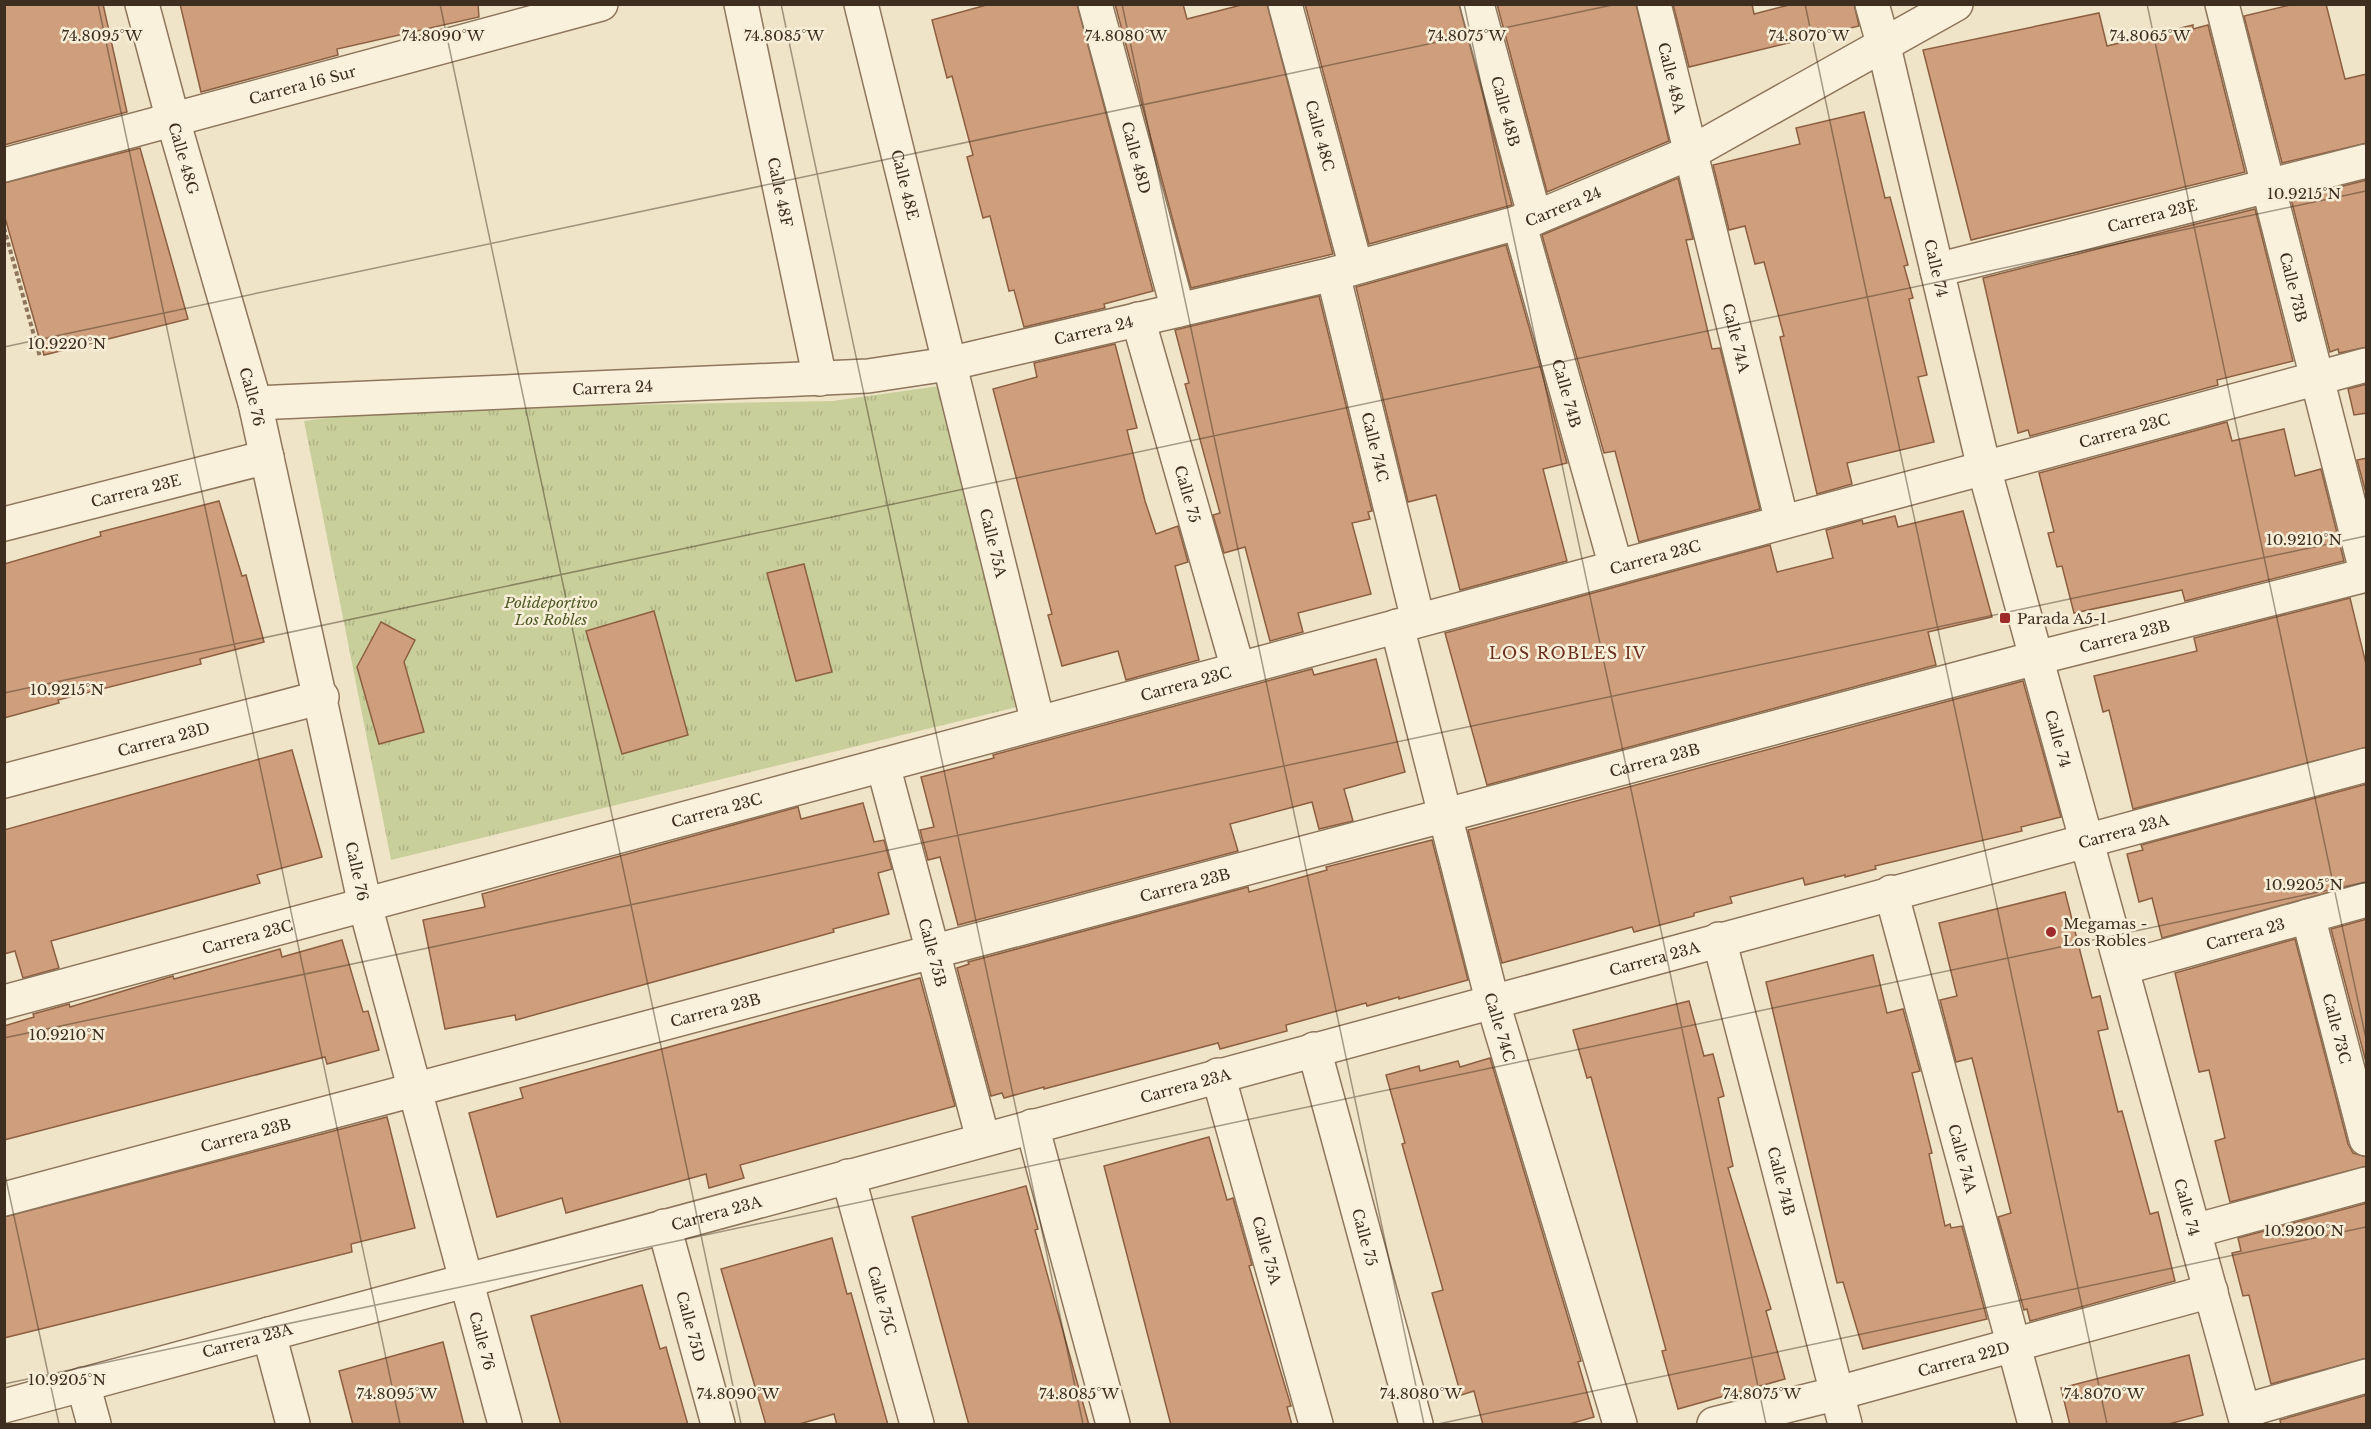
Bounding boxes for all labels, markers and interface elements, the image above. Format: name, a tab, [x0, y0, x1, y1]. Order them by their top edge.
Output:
text: 74.8095°W	[62, 26, 143, 45]
text: 74.8090°W	[402, 26, 485, 45]
text: 74.8085°W	[744, 26, 824, 45]
text: 74.8080°W	[1085, 26, 1168, 45]
text: 74.8075°W	[1428, 26, 1507, 45]
text: 74.8070°W	[1769, 26, 1850, 45]
text: 74.8065°W	[2110, 26, 2191, 45]
street label: Calle 48A	[1654, 40, 1690, 116]
street label: Carrera 16 Sur	[247, 61, 359, 108]
street label: Calle 48B	[1487, 74, 1525, 149]
street label: Calle 48C	[1302, 98, 1339, 173]
street label: Calle 48D	[1118, 119, 1156, 196]
street label: Calle 48G	[165, 120, 204, 197]
street label: Calle 48E	[888, 147, 923, 222]
street label: Calle 48F	[764, 155, 797, 229]
street label: Carrera 24	[1523, 182, 1604, 230]
text: 10.9215°N	[2267, 184, 2341, 203]
street label: Carrera 23E	[2105, 195, 2199, 236]
street label: Calle 74	[1920, 237, 1953, 299]
street label: Calle 73B	[2276, 250, 2312, 324]
street label: Calle 74A	[1719, 301, 1754, 375]
street label: Carrera 24	[1052, 312, 1135, 348]
text: 10.9220°N	[28, 334, 106, 353]
street label: Calle 74B	[1548, 357, 1586, 430]
street label: Calle 76	[236, 365, 269, 428]
street label: Carrera 24	[572, 376, 653, 399]
street label: Carrera 23C	[2077, 409, 2172, 452]
street label: Calle 74C	[1358, 410, 1393, 484]
street label: Calle 75	[1171, 463, 1205, 525]
street label: Carrera 23E	[89, 470, 183, 511]
street label: Calle 75A	[976, 506, 1011, 580]
text: 10.9210°N	[2266, 530, 2342, 549]
street label: Carrera 23C	[1608, 535, 1703, 578]
park label: Polideportivo Los Robles	[503, 593, 598, 629]
place label: Parada A5-1	[2017, 609, 2107, 628]
marker: Parada A5-1	[1998, 611, 2012, 625]
street label: Carrera 23B	[2077, 615, 2172, 656]
district label: LOS ROBLES IV	[1489, 643, 1647, 663]
street label: Carrera 23C	[1138, 662, 1233, 705]
text: 10.9215°N	[30, 680, 104, 699]
street label: Calle 74	[2041, 708, 2075, 770]
street label: Carrera 23D	[115, 718, 212, 760]
street label: Carrera 23B	[1607, 738, 1702, 781]
street label: Carrera 23C	[669, 789, 764, 831]
street label: Carrera 23A	[2076, 809, 2171, 852]
street label: Calle 76	[342, 840, 373, 903]
street label: Carrera 23B	[1138, 863, 1232, 906]
text: 10.9205°N	[2265, 875, 2343, 894]
place label: Megamas - Los Robles	[2063, 914, 2147, 950]
street label: Carrera 23	[2204, 914, 2287, 954]
street label: Carrera 23C	[200, 915, 295, 958]
street label: Calle 75B	[915, 916, 951, 989]
marker: Megamas - Los Robles	[2044, 925, 2058, 939]
street label: Carrera 23A	[1607, 937, 1702, 979]
street label: Carrera 23B	[668, 989, 762, 1031]
street label: Calle 74C	[1481, 990, 1519, 1064]
street label: Calle 73C	[2319, 991, 2355, 1065]
text: 10.9210°N	[29, 1025, 105, 1044]
street label: Carrera 23A	[1138, 1064, 1233, 1107]
street label: Carrera 23B	[198, 1114, 293, 1156]
street label: Calle 74A	[1945, 1122, 1982, 1195]
street label: Calle 74B	[1764, 1144, 1800, 1218]
street label: Calle 74	[2170, 1176, 2204, 1238]
street label: Carrera 23A	[669, 1191, 764, 1234]
street label: Calle 75	[1348, 1206, 1382, 1268]
street label: Calle 75A	[1249, 1214, 1286, 1287]
text: 10.9200°N	[2264, 1221, 2344, 1240]
street label: Calle 75C	[864, 1264, 901, 1337]
street label: Calle 75D	[673, 1289, 710, 1364]
street label: Calle 76	[466, 1309, 500, 1372]
street label: Carrera 23A	[200, 1319, 295, 1361]
street label: Carrera 22D	[1915, 1337, 2012, 1380]
text: 10.9205°N	[28, 1370, 106, 1389]
text: 74.8095°W	[357, 1384, 438, 1403]
text: 74.8090°W	[697, 1384, 780, 1403]
text: 74.8085°W	[1039, 1384, 1119, 1403]
text: 74.8080°W	[1380, 1384, 1463, 1403]
text: 74.8075°W	[1723, 1384, 1802, 1403]
text: 74.8070°W	[2064, 1384, 2145, 1403]

